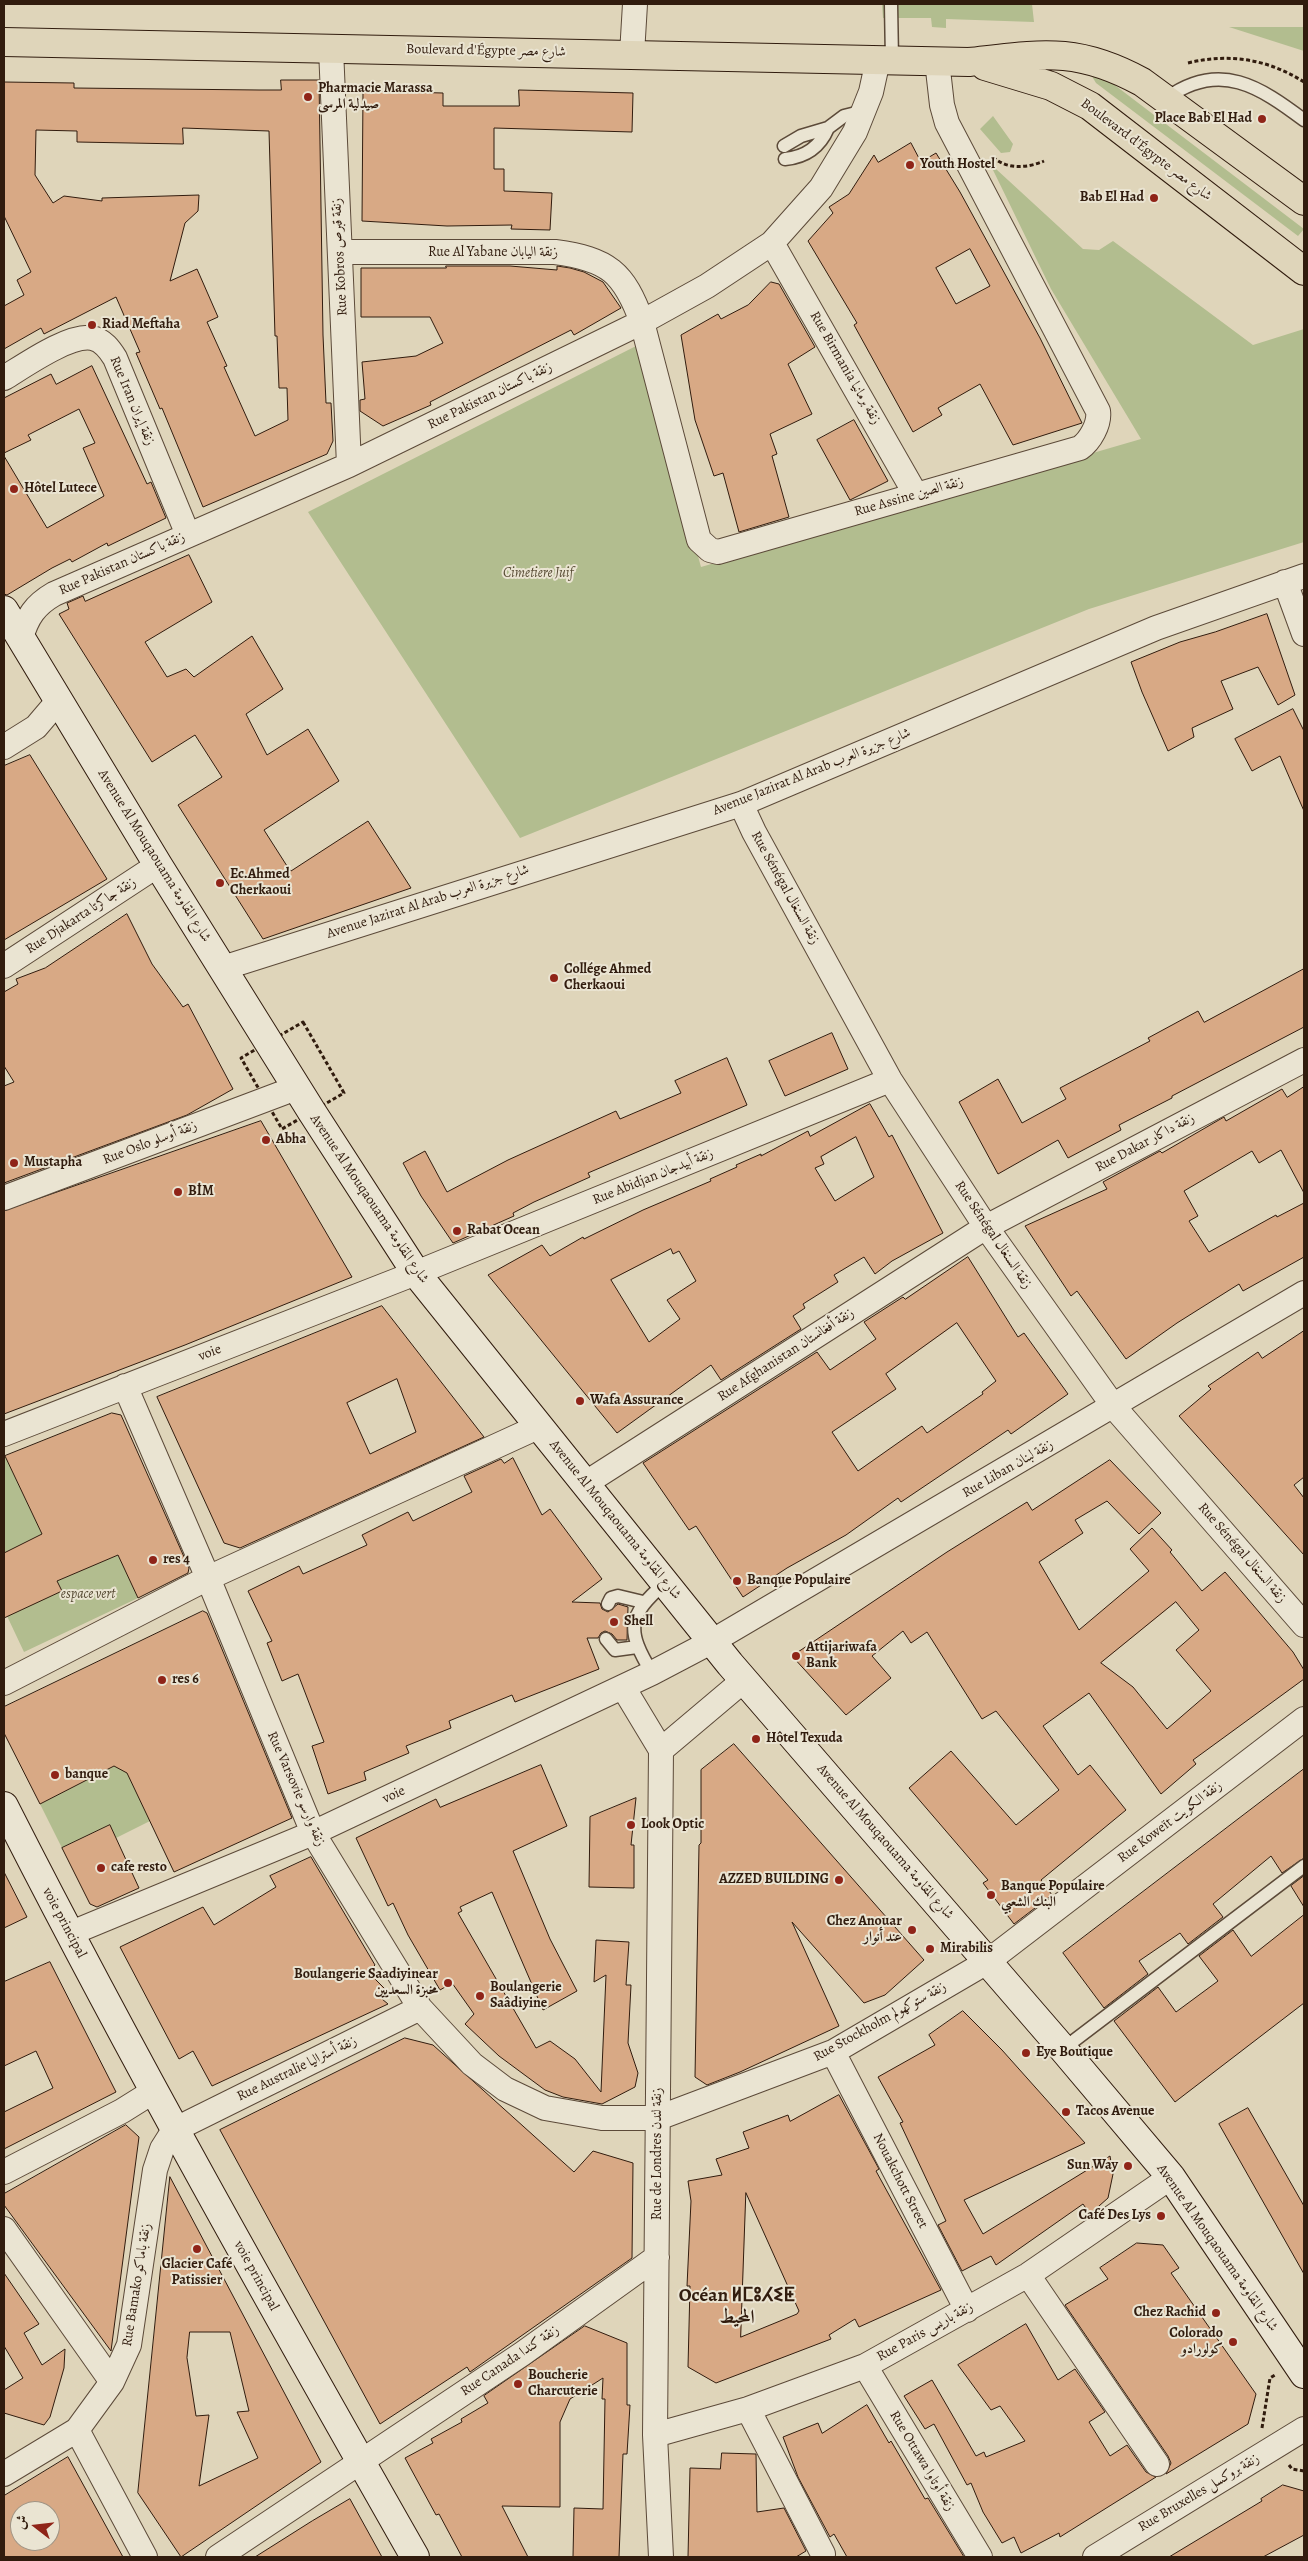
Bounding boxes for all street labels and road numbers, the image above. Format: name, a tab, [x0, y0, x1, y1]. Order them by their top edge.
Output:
street label: Boulevard d'Égypte شارع مصر	[406, 41, 566, 61]
street label: Boulevard d'Égypte شارع مصر	[1077, 95, 1215, 205]
street label: Rue Kobros زنقة قبرص	[329, 198, 351, 316]
street label: Rue Al Yabane زنقة اليابان	[428, 245, 558, 261]
street label: Rue Birmania زنقة برمانيا	[806, 309, 884, 427]
street label: Rue Iran زنقة إيران	[106, 354, 158, 448]
street label: Rue Pakistan زنقة باكستان	[425, 359, 555, 433]
street label: Rue Assine زنقة الصين	[853, 473, 965, 521]
street label: Rue Pakistan زنقة باكستان	[56, 529, 188, 599]
street label: Avenue Jazirat Al Arab شارع جزيرة العرب	[711, 725, 913, 819]
street label: Avenue Al Mouqaouama شارع المقاومة	[94, 767, 214, 945]
street label: Rue Sénégal زنقة السنغال	[747, 828, 823, 948]
street label: Avenue Jazirat Al Arab شارع جزيرة العرب	[325, 861, 531, 943]
street label: Rue Djakarta زنقة جاكرتا	[23, 874, 139, 958]
street label: Rue Dakar زنقة داكار	[1093, 1110, 1197, 1176]
street label: Avenue Al Mouqaouama شارع المقاومة	[306, 1111, 432, 1287]
street label: Rue Oslo زنقة أوسلو	[100, 1117, 200, 1169]
street label: Rue Abidjan زنقة أبيدجان	[590, 1145, 716, 1209]
street label: Rue Sénégal زنقة السنغال	[951, 1178, 1035, 1292]
street label: Rue Afghanistan زنقة أفغانستان	[715, 1305, 857, 1405]
street label: voie	[196, 1341, 224, 1365]
street label: Rue Liban زنقة لبنان	[960, 1436, 1056, 1502]
street label: Avenue Al Mouqaouama شارع المقاومة	[545, 1437, 685, 1603]
street label: Rue Sénégal زنقة السنغال	[1194, 1500, 1290, 1606]
street label: Rue Varsovie زنقة وارسو	[263, 1729, 329, 1849]
street label: Avenue Al Mouqaouama شارع المقاومة	[813, 1761, 957, 1923]
street label: Rue Koweït زنقة الكويت	[1115, 1777, 1225, 1867]
street label: voie	[380, 1782, 408, 1808]
street label: voie principal	[38, 1885, 90, 1961]
street label: Rue Stockholm زنقة ستوكهولم	[811, 1978, 949, 2066]
street label: Rue Australie زنقة أستراليا	[234, 2033, 360, 2105]
street label: Rue de Londres زنقة لندن	[650, 2088, 666, 2220]
street label: Nouakchott Street	[869, 2131, 931, 2231]
street label: Avenue Al Mouqaouama شارع المقاومة	[1153, 2161, 1281, 2335]
street label: Rue Bamako زنقة باماكو	[119, 2222, 155, 2348]
street label: voie principal	[230, 2238, 282, 2314]
street label: Rue Paris زنقة باريس	[874, 2299, 976, 2365]
street label: Rue Canada زنقة كندا	[458, 2322, 562, 2400]
street label: Rue Ottawa زنقة أوتاوا	[885, 2408, 959, 2514]
street label: Rue Bruxelles زنقة بروكسل	[1136, 2450, 1262, 2536]

